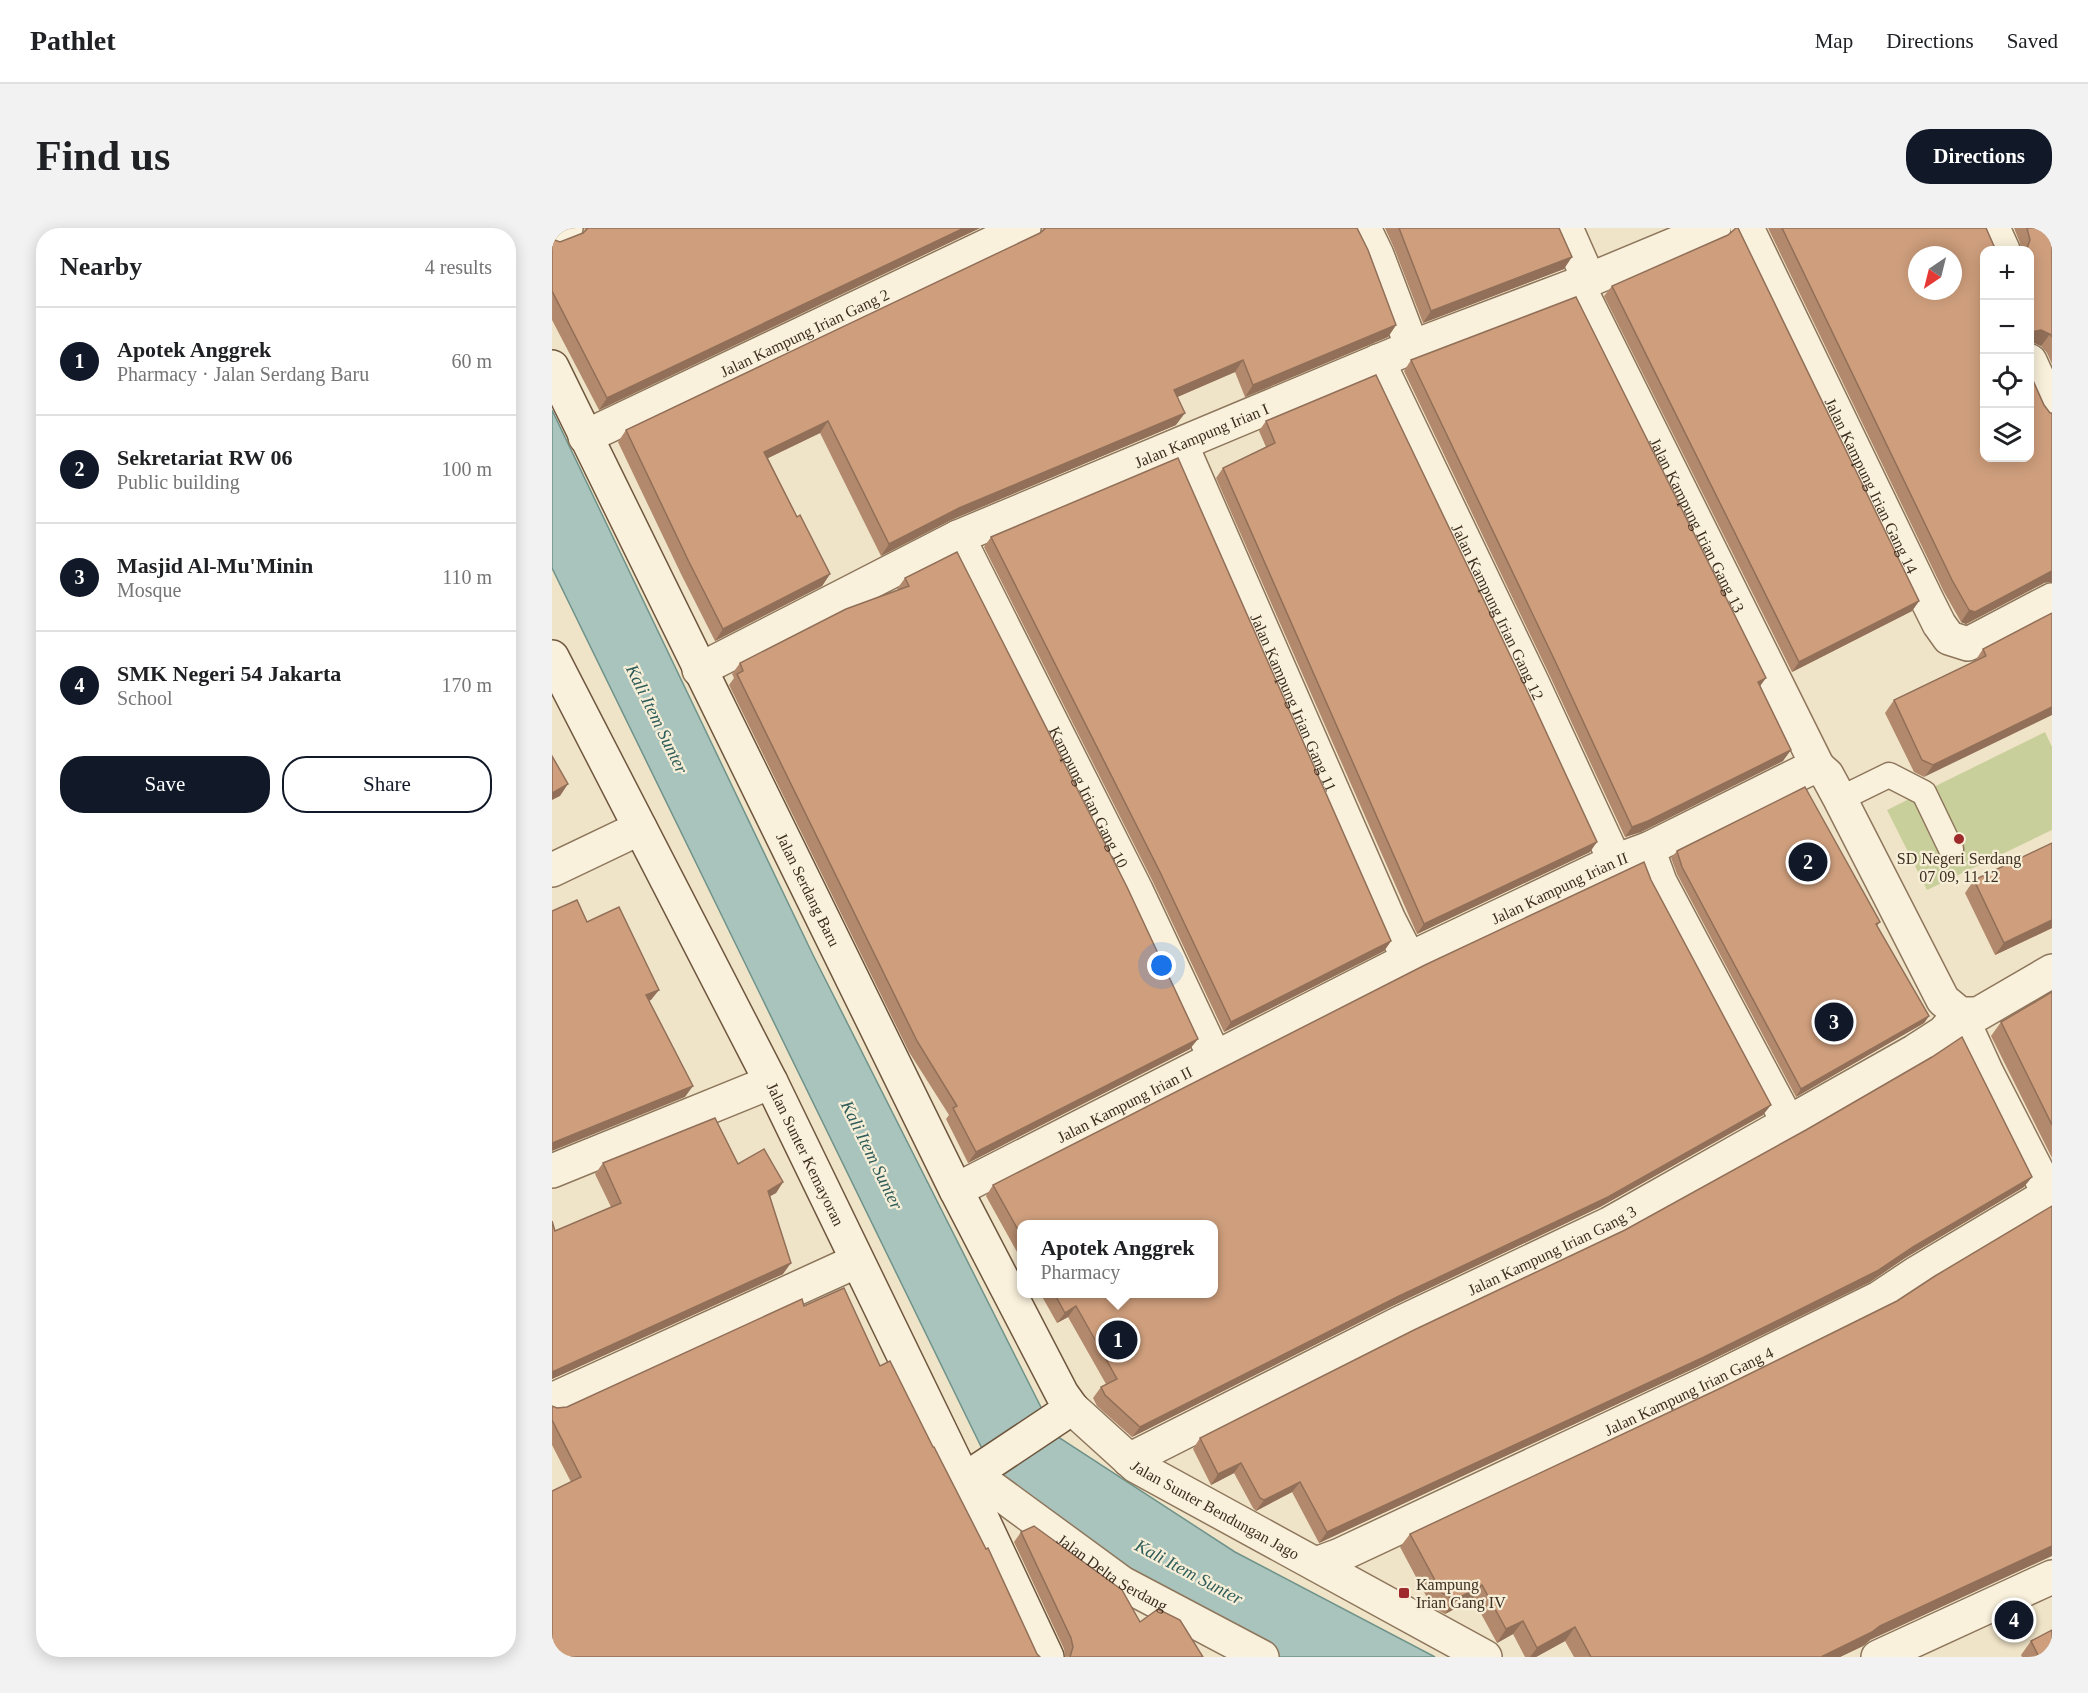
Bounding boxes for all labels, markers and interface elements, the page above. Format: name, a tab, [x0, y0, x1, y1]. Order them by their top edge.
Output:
text: Pathlet	[30, 25, 116, 56]
text: Map	[1815, 29, 1853, 53]
text: Directions	[1886, 29, 1974, 53]
text: Saved	[2007, 29, 2058, 53]
button: Directions	[1906, 129, 2052, 184]
text: Find us	[36, 133, 170, 179]
north arrow	[1908, 246, 1962, 300]
map controls	[1980, 246, 2034, 462]
button: +	[1980, 246, 2034, 300]
text: Nearby	[60, 252, 142, 281]
text: 4 results	[425, 256, 492, 278]
street label: Jalan Kampung Irian Gang 2	[717, 286, 892, 380]
button: −	[1980, 300, 2034, 354]
text: Apotek Anggrek	[117, 337, 271, 362]
text: 1	[75, 350, 85, 372]
text: 60 m	[451, 350, 492, 372]
button: locate	[1980, 354, 2034, 408]
text: Pharmacy · Jalan Serdang Baru	[117, 363, 369, 385]
street label: Jalan Kampung Irian Gang 14	[1821, 395, 1921, 576]
street label: Jalan Kampung Irian I	[1132, 400, 1271, 471]
button: layers	[1980, 408, 2034, 462]
street label: Jalan Kampung Irian Gang 13	[1646, 435, 1748, 615]
text: Sekretariat RW 06	[117, 445, 293, 470]
text: 2	[75, 458, 85, 480]
text: 100 m	[441, 458, 492, 480]
text: Public building	[117, 471, 240, 493]
street label: Jalan Kampung Irian Gang 12	[1448, 521, 1547, 703]
text: Masjid Al-Mu'Minin	[117, 553, 313, 578]
text: 3	[75, 566, 85, 588]
text: 110 m	[442, 566, 492, 588]
text: Mosque	[117, 579, 181, 601]
street label: Jalan Kampung Irian Gang 11	[1247, 611, 1340, 794]
water label: Kali Item Sunter	[621, 660, 693, 778]
text: SMK Negeri 54 Jakarta	[117, 661, 341, 686]
text: 4	[75, 674, 85, 696]
text: 170 m	[441, 674, 492, 696]
text: School	[117, 687, 173, 709]
street label: Kampung Irian Gang 10	[1046, 724, 1131, 871]
button: Save	[60, 756, 270, 813]
button: Share	[282, 756, 492, 813]
street label: Jalan Serdang Baru	[773, 830, 843, 949]
marker: SD Negeri Serdang 07 09, 11 12	[1952, 832, 1966, 846]
pin: 2	[1788, 840, 1828, 884]
street label: Jalan Kampung Irian II	[1489, 849, 1630, 928]
place label: SD Negeri Serdang 07 09, 11 12	[1897, 850, 2021, 885]
your location	[1147, 951, 1176, 980]
pin: 3	[1814, 1000, 1854, 1044]
street label: Jalan Kampung Irian II	[1054, 1063, 1195, 1146]
street label: Jalan Sunter Kemayoran	[763, 1080, 847, 1229]
water label: Kali Item Sunter	[836, 1096, 908, 1214]
street label: Jalan Kampung Irian Gang 3	[1465, 1202, 1639, 1299]
popup	[1017, 1220, 1218, 1298]
text: Apotek Anggrek	[1040, 1235, 1195, 1260]
text: Pharmacy	[1040, 1261, 1120, 1283]
pin: 1	[1098, 1318, 1138, 1362]
street label: Jalan Kampung Irian Gang 4	[1602, 1344, 1776, 1439]
street label: Jalan Sunter Bendungan Jago	[1127, 1457, 1302, 1563]
street label: Jalan Delta Serdang	[1054, 1531, 1170, 1615]
water label: Kali Item Sunter	[1131, 1535, 1247, 1609]
place label: Kampung Irian Gang IV	[1416, 1576, 1506, 1612]
marker: Kampung Irian Gang IV	[1397, 1586, 1411, 1600]
pin: 4	[1994, 1598, 2034, 1642]

